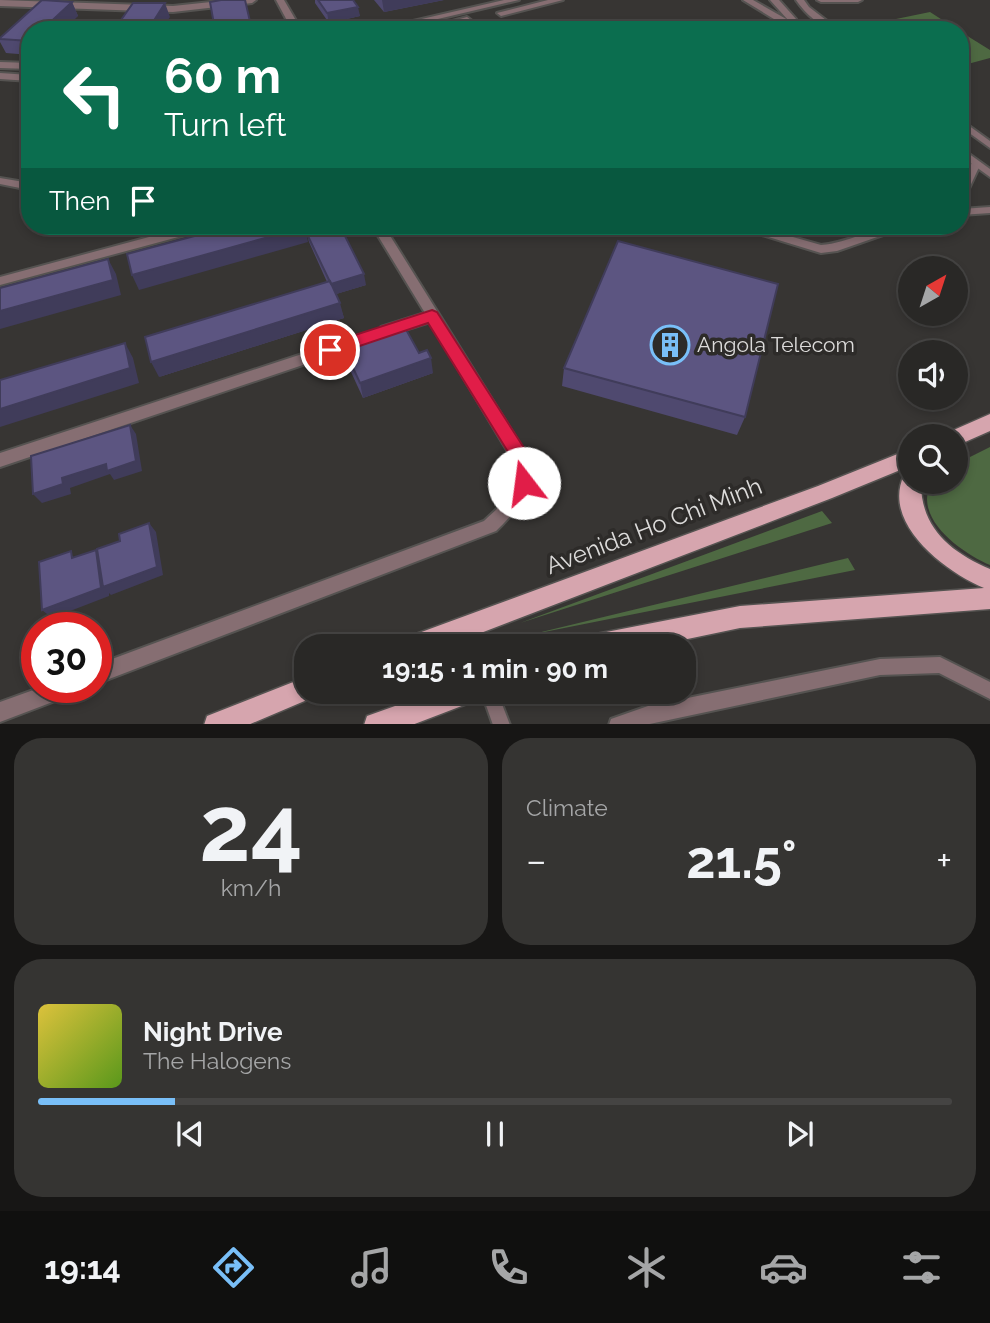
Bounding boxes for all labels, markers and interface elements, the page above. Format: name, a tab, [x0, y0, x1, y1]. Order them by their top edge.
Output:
text: 60 m	[164, 47, 281, 104]
icon: left	[49, 49, 140, 140]
text: Turn left	[164, 106, 286, 143]
icon: arrive	[124, 182, 162, 220]
text: Then	[49, 186, 110, 216]
north arrow	[898, 256, 968, 326]
map controls	[898, 256, 968, 494]
pin	[300, 320, 360, 380]
building icon: Angola Telecom	[649, 324, 691, 366]
icon: arrive	[311, 331, 349, 369]
place label: Angola Telecom	[697, 332, 855, 357]
button: sound	[898, 340, 968, 410]
button: search	[898, 424, 968, 494]
position arrow	[487, 446, 561, 520]
street label: Avenida Ho Chi Minh	[542, 471, 766, 580]
speed limit sign: 30	[21, 612, 112, 703]
text: 19:15 · 1 min · 90 m	[382, 654, 608, 684]
text: 24	[199, 775, 303, 882]
text: Climate	[526, 794, 608, 821]
text: 21.5°	[686, 829, 797, 890]
text: −	[526, 838, 546, 883]
text: +	[936, 838, 952, 883]
text: km/h	[221, 874, 281, 901]
text: Night Drive	[143, 1017, 282, 1047]
text: The Halogens	[143, 1047, 291, 1074]
icon: previous	[171, 1115, 209, 1153]
icon: pause	[476, 1115, 514, 1153]
icon: next	[781, 1115, 819, 1153]
icon: directions	[209, 1243, 258, 1292]
icon: music	[347, 1243, 396, 1292]
icon: phone	[484, 1243, 533, 1292]
icon: climate	[622, 1243, 671, 1292]
icon: car	[759, 1243, 808, 1292]
icon: filters	[897, 1243, 946, 1292]
text: 19:14	[44, 1249, 121, 1286]

